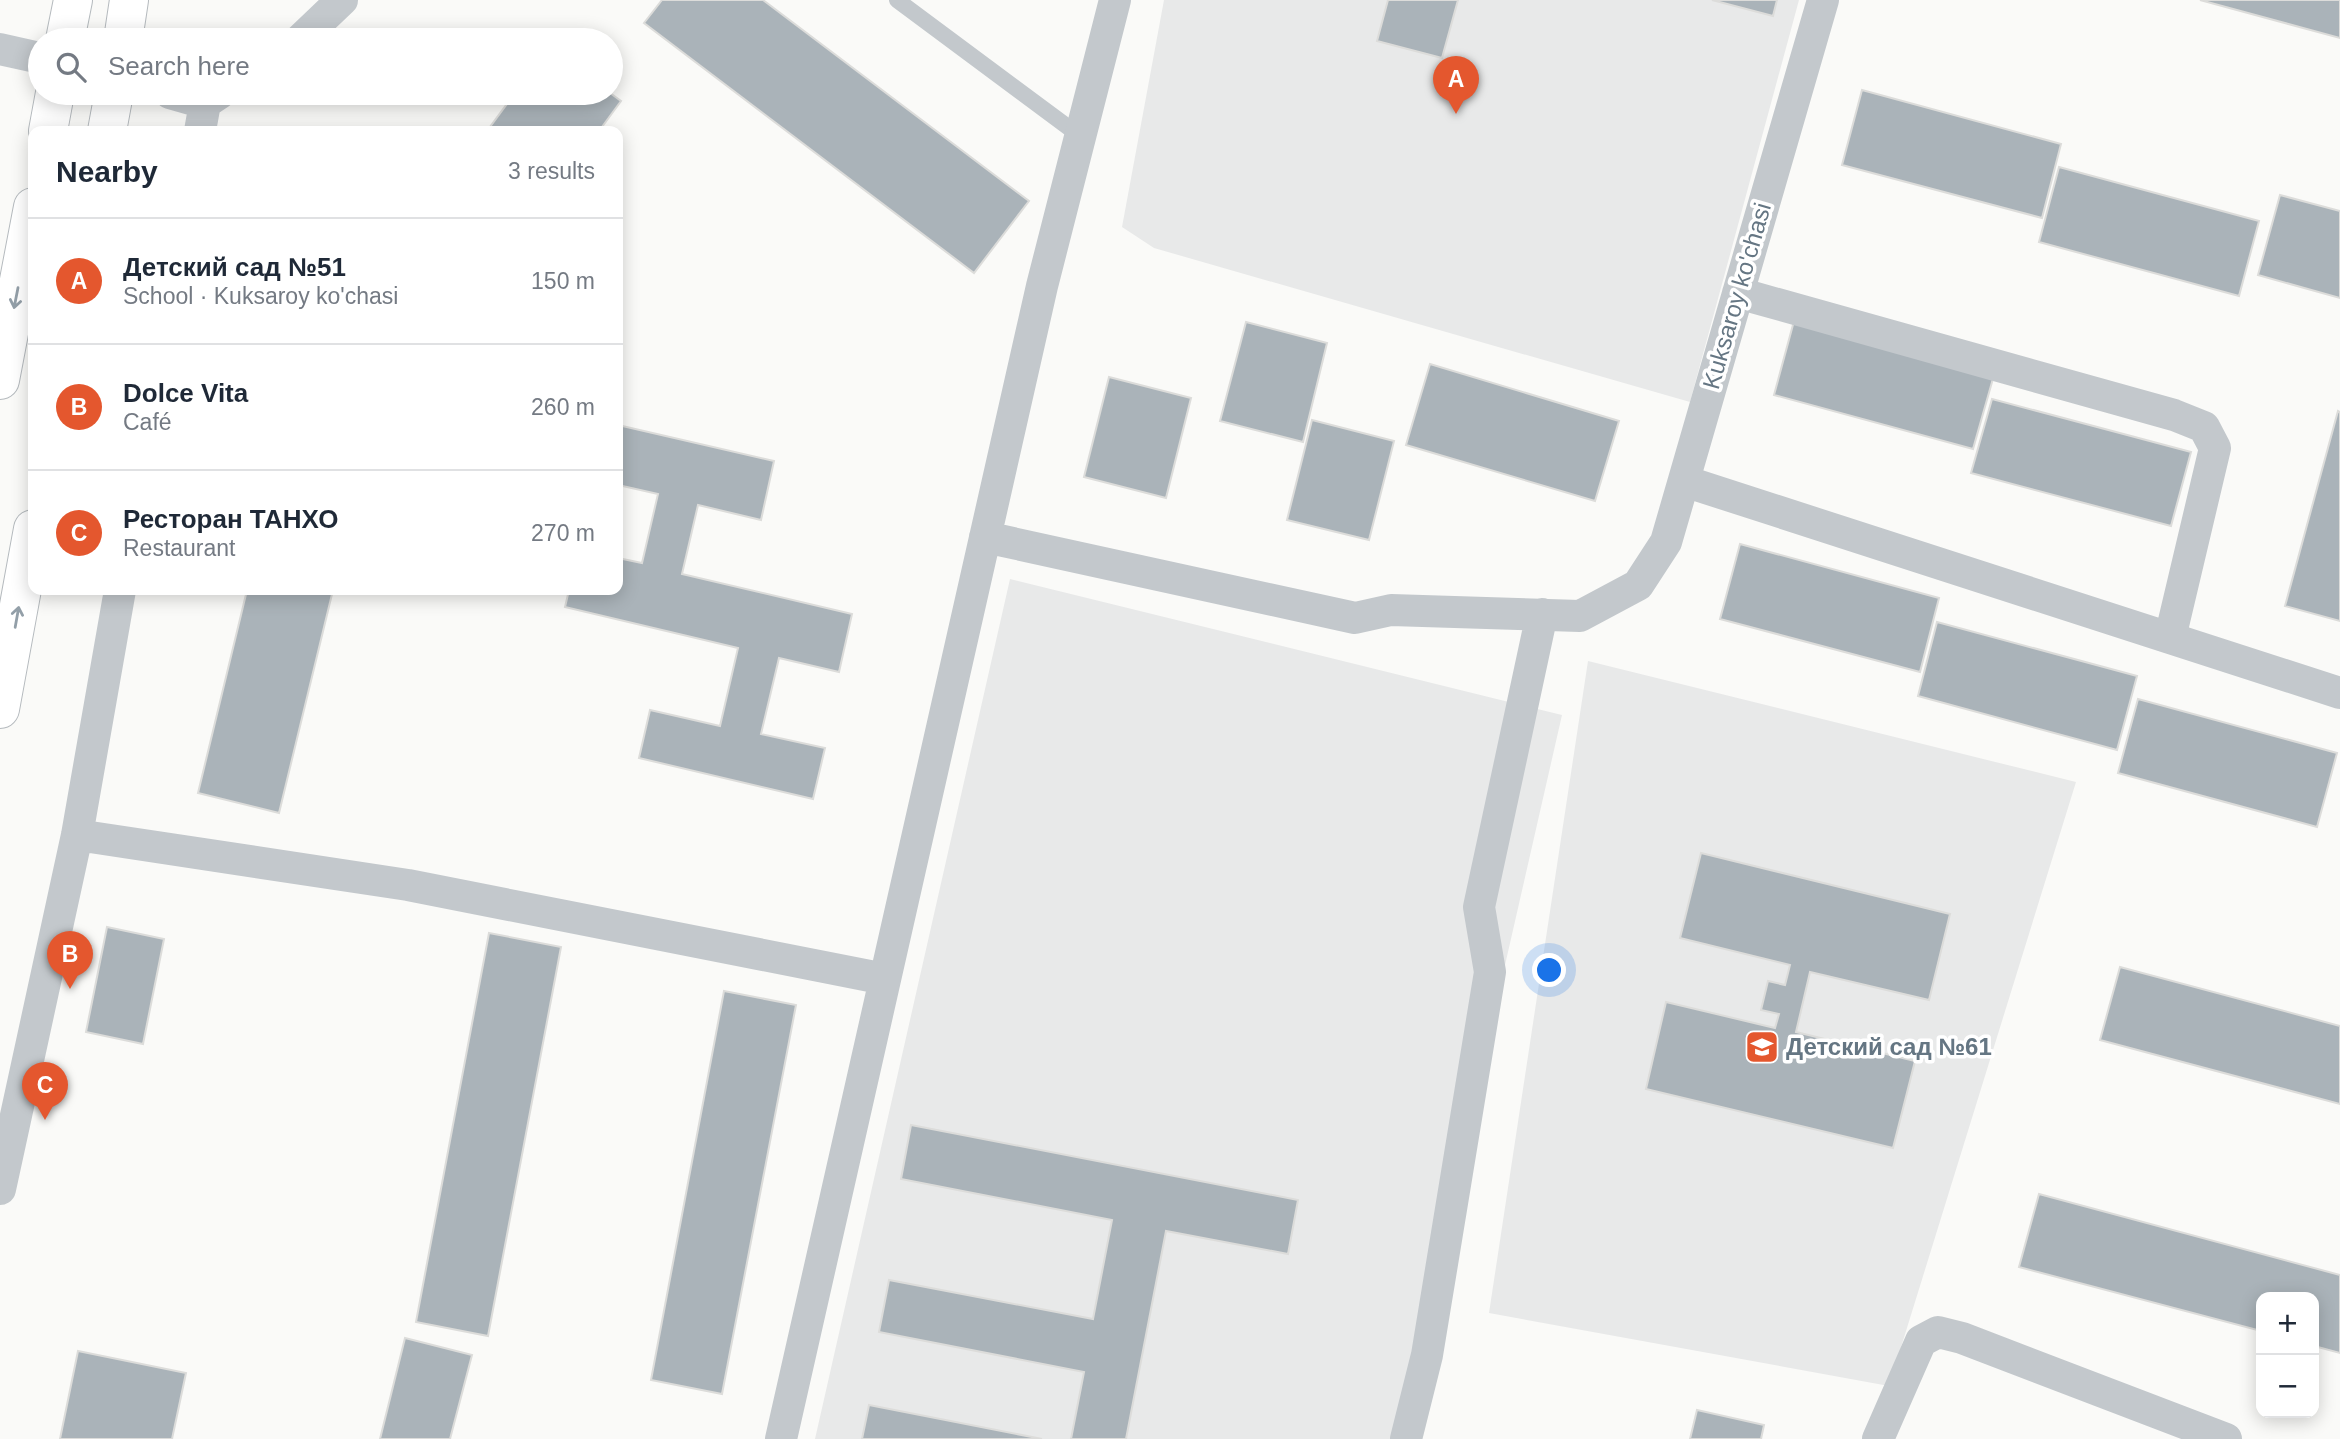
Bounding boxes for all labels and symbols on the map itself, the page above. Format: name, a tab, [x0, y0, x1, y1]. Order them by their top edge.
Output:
pin: A	[1433, 56, 1479, 114]
street label: Kuksaroy ko'chasi	[1697, 200, 1776, 392]
one-way arrow	[8, 286, 22, 309]
one-way arrow	[11, 606, 24, 629]
pin: B	[47, 931, 93, 989]
your location	[1532, 953, 1566, 987]
school or university icon: Детский сад №61	[1743, 1028, 1781, 1066]
place label: Детский сад №61	[1786, 1033, 1992, 1060]
pin: C	[22, 1062, 68, 1120]

